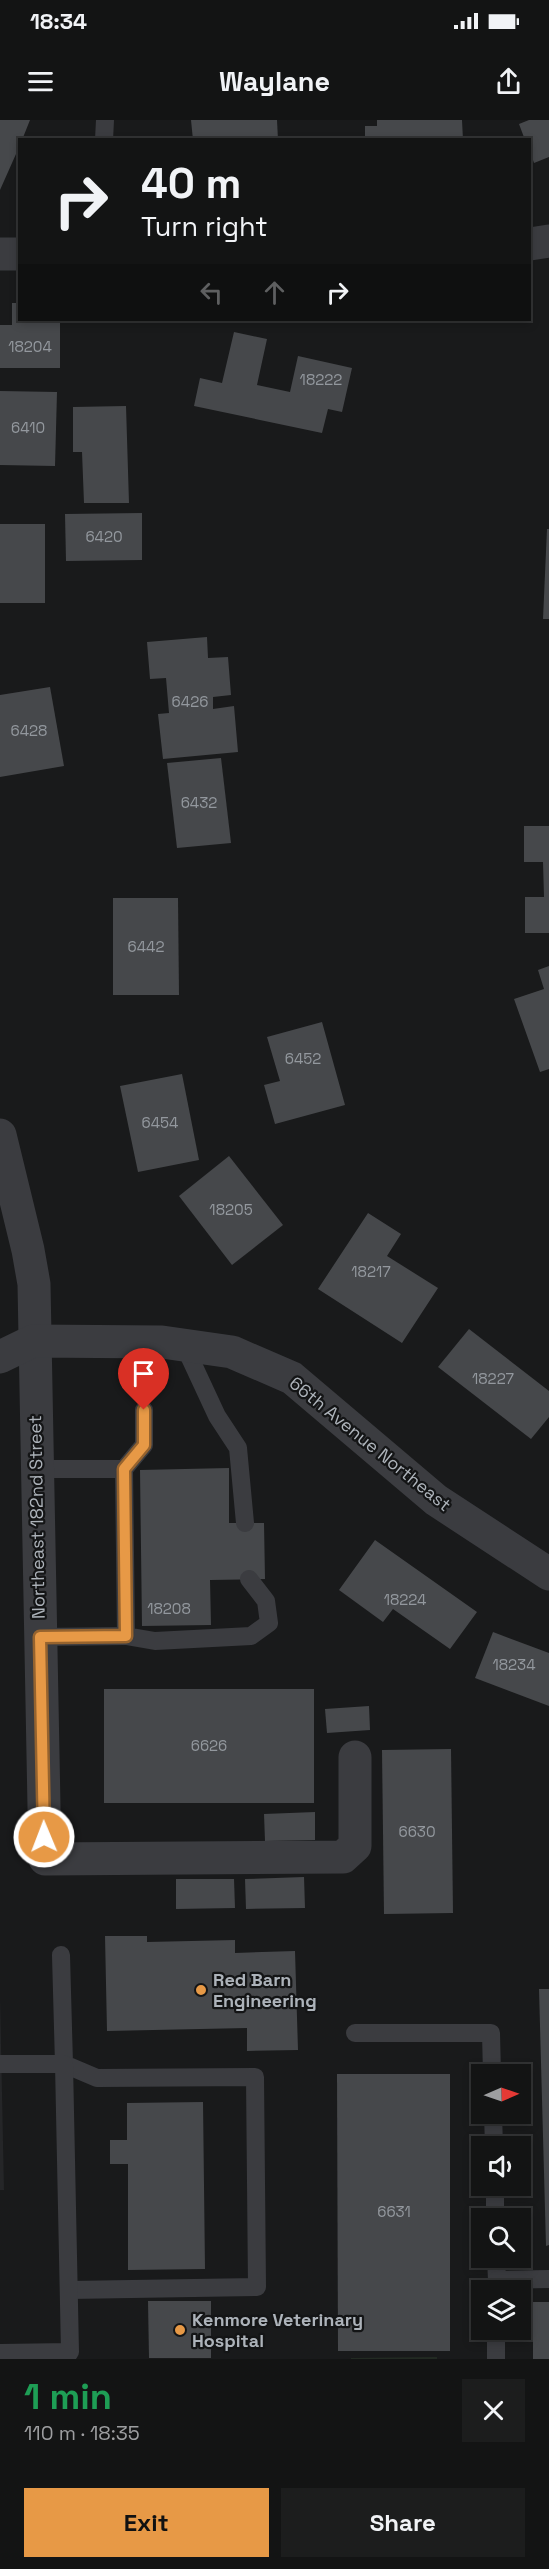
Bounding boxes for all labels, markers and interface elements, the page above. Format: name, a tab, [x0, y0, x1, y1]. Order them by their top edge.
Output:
text: 18:34	[30, 7, 87, 35]
text: Waylane	[219, 64, 330, 99]
icon: menu	[24, 65, 57, 98]
icon: share	[492, 65, 525, 98]
text: 40 m	[141, 157, 241, 210]
icon: right	[42, 162, 120, 240]
text: Turn right	[141, 209, 268, 244]
icon: left	[195, 276, 228, 309]
icon: ahead	[258, 276, 291, 309]
icon: right	[321, 276, 354, 309]
house number: 18204	[8, 337, 52, 356]
house number: 18222	[300, 370, 342, 389]
house number: 6410	[11, 418, 45, 437]
house number: 6420	[85, 527, 123, 546]
house number: 6426	[172, 692, 208, 711]
house number: 6428	[11, 721, 47, 740]
house number: 6432	[181, 793, 217, 812]
house number: 6442	[128, 937, 164, 956]
house number: 6452	[285, 1049, 321, 1068]
house number: 6454	[142, 1113, 178, 1132]
house number: 18205	[209, 1200, 253, 1219]
house number: 18217	[351, 1262, 391, 1281]
pin	[118, 1348, 169, 1410]
icon: arrive	[127, 1357, 160, 1390]
house number: 18227	[472, 1369, 514, 1388]
street label: 66th Avenue Northeast	[285, 1371, 456, 1516]
street label: Northeast 182nd Street	[23, 1415, 50, 1619]
house number: 18224	[384, 1590, 426, 1609]
house number: 18208	[147, 1599, 191, 1618]
house number: 18234	[492, 1655, 536, 1674]
house number: 6626	[191, 1736, 227, 1755]
position arrow	[12, 1805, 76, 1869]
house number: 6630	[398, 1822, 436, 1841]
place label: Red Barn Engineering	[213, 1968, 317, 2012]
marker: Red Barn Engineering	[194, 1983, 208, 1997]
north arrow	[471, 2064, 531, 2124]
map controls	[471, 2064, 531, 2340]
button: sound	[471, 2136, 531, 2196]
house number: 6631	[377, 2202, 411, 2221]
button: search	[471, 2208, 531, 2268]
button: layers	[471, 2280, 531, 2340]
place label: Kenmore Veterinary Hospital	[192, 2308, 363, 2352]
marker: Kenmore Veterinary Hospital	[173, 2323, 187, 2337]
text: 1 min	[24, 2374, 112, 2420]
button: close	[462, 2379, 525, 2442]
text: 110 m · 18:35	[24, 2420, 140, 2446]
button: Exit	[24, 2488, 269, 2557]
button: Share	[281, 2488, 525, 2557]

